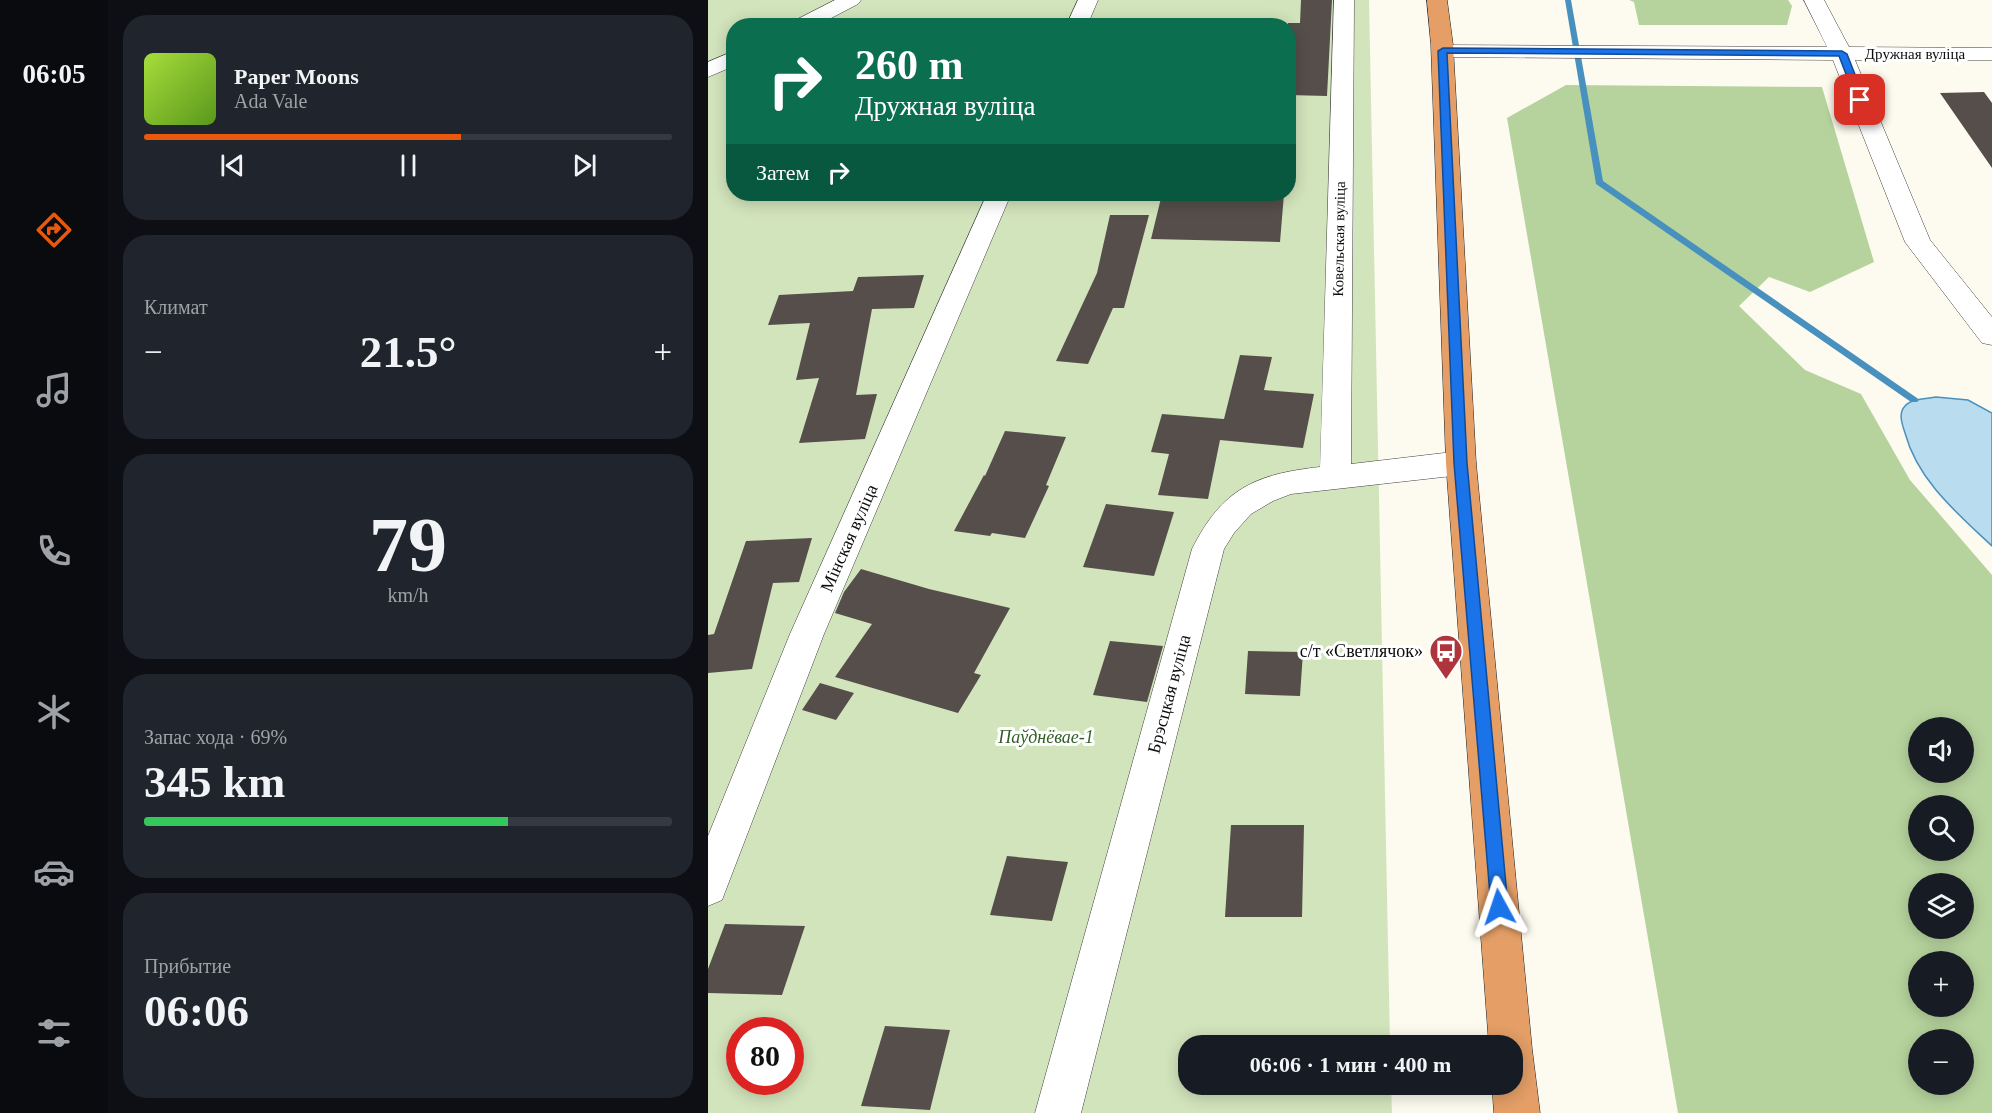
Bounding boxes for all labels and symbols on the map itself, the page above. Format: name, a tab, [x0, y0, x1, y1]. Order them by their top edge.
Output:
street label: Дружная вуліца	[1865, 46, 1965, 62]
pin	[1834, 74, 1885, 125]
street label: Ковельская вуліца	[1330, 181, 1348, 297]
street label: Мінская вуліца	[816, 481, 882, 595]
street label: Брэсцкая вуліца	[1144, 632, 1194, 756]
bus stop icon: с/т «Светлячок»	[1428, 633, 1464, 680]
place label: с/т «Светлячок»	[1300, 641, 1423, 661]
park label: Паўднёвае-1	[997, 727, 1094, 747]
position arrow	[1467, 875, 1531, 939]
speed limit sign: 80	[726, 1017, 804, 1095]

